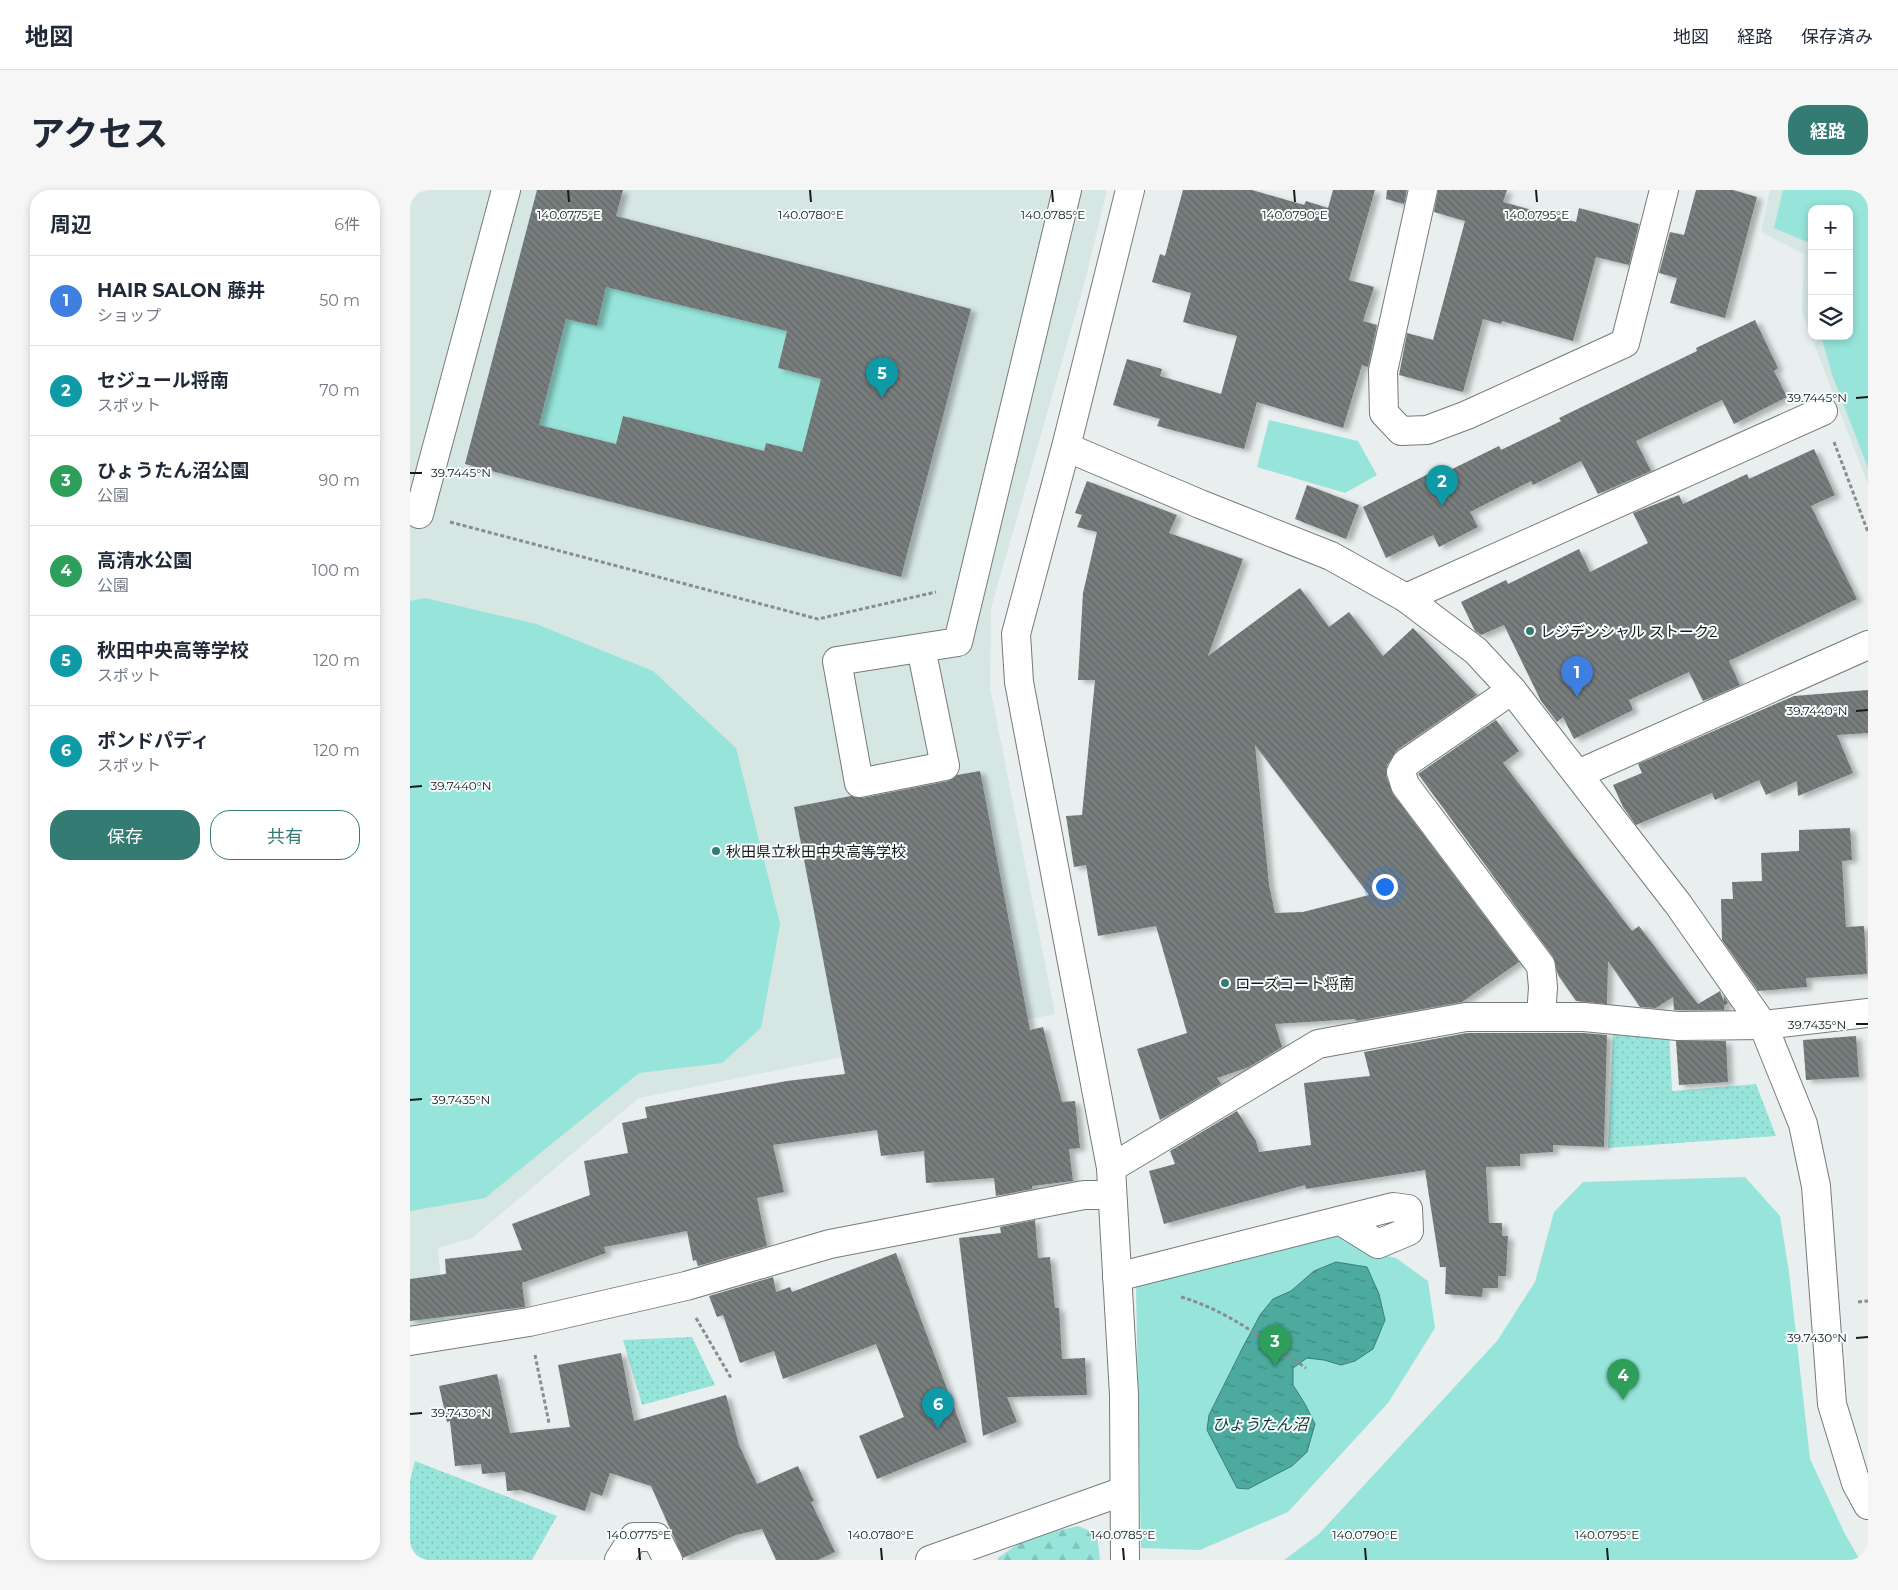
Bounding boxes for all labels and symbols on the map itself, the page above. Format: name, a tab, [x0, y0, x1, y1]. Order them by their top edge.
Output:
text: 140.0775°E	[537, 207, 601, 222]
text: 140.0780°E	[778, 207, 844, 222]
text: 140.0785°E	[1021, 207, 1085, 222]
text: 140.0790°E	[1262, 207, 1328, 222]
text: 140.0795°E	[1505, 207, 1569, 222]
pin: 5	[866, 357, 898, 398]
text: 39.7445°N	[1787, 390, 1847, 405]
text: 39.7445°N	[431, 465, 491, 480]
pin: 2	[1426, 465, 1458, 506]
place label: レジデンシャル ストーク2	[1540, 622, 1717, 641]
marker: レジデンシャル ストーク2	[1524, 625, 1536, 637]
pin: 1	[1561, 656, 1593, 697]
text: 39.7440°N	[1786, 703, 1848, 718]
text: 39.7440°N	[430, 778, 492, 793]
place label: 秋田県立秋田中央高等学校	[726, 842, 906, 861]
marker: 秋田県立秋田中央高等学校	[710, 845, 722, 857]
your location	[1372, 874, 1398, 900]
place label: ローズコート将南	[1235, 974, 1354, 993]
marker: ローズコート将南	[1219, 977, 1231, 989]
text: 39.7435°N	[1788, 1017, 1846, 1032]
text: 39.7435°N	[432, 1092, 490, 1107]
pin: 3	[1259, 1325, 1291, 1366]
text: 39.7430°N	[1787, 1330, 1847, 1345]
pin: 4	[1607, 1359, 1639, 1400]
pin: 6	[922, 1388, 954, 1429]
text: 39.7430°N	[431, 1405, 491, 1420]
water label: ひょうたん沼	[1212, 1415, 1310, 1434]
text: 140.0775°E	[607, 1527, 671, 1542]
text: 140.0780°E	[848, 1527, 914, 1542]
text: 140.0785°E	[1091, 1527, 1155, 1542]
text: 140.0790°E	[1332, 1527, 1398, 1542]
text: 140.0795°E	[1575, 1527, 1639, 1542]

